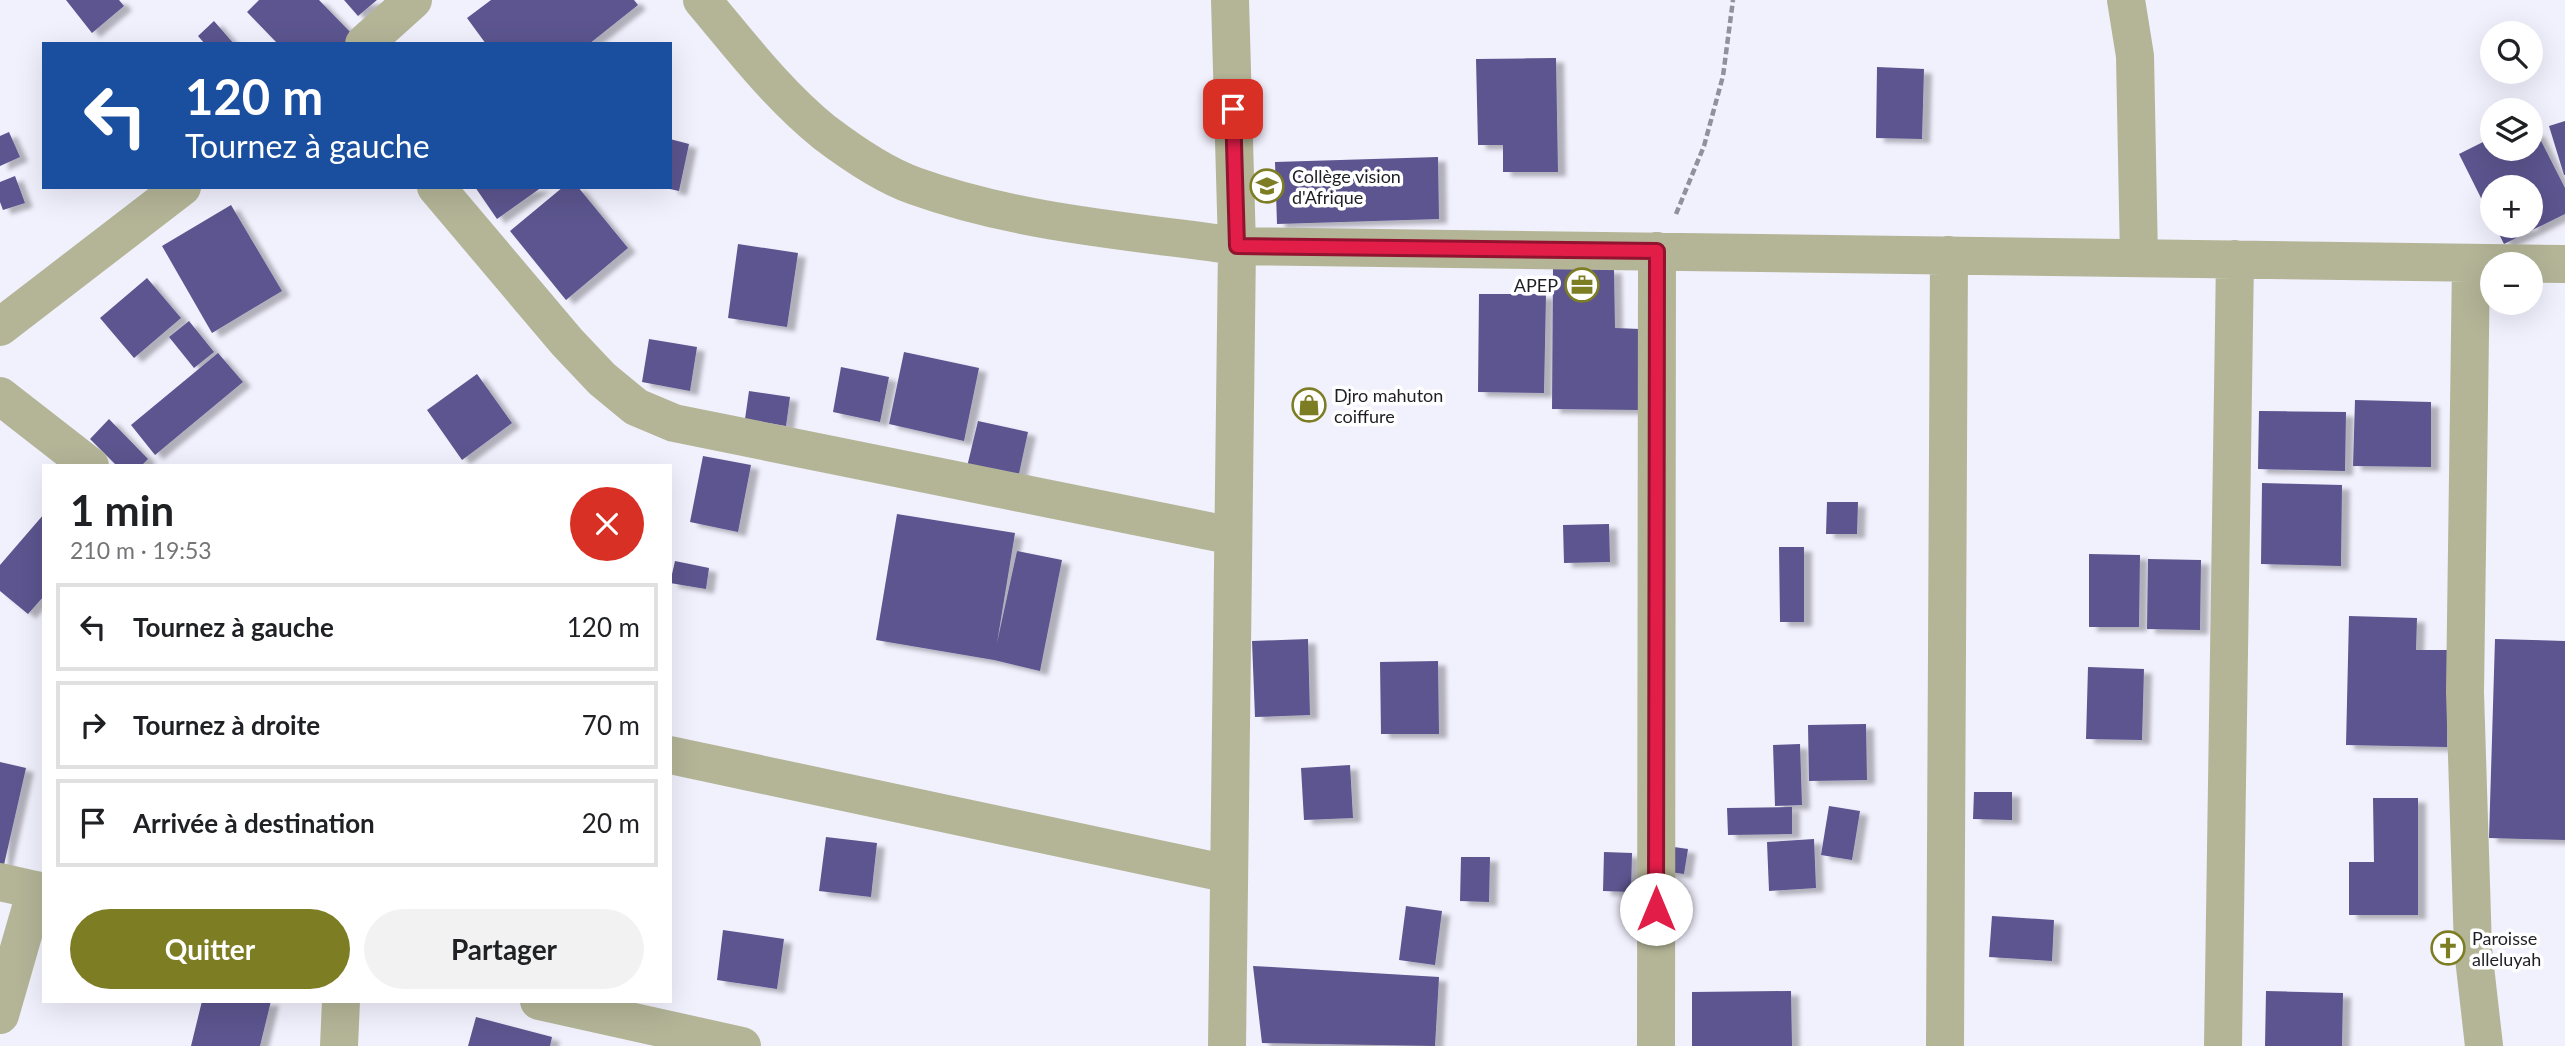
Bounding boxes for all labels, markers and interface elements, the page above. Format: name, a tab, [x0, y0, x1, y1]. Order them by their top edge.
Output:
map controls	[2480, 21, 2543, 315]
button: search	[2480, 21, 2543, 84]
text: 120 m	[185, 67, 323, 125]
icon: left	[70, 70, 161, 161]
pin	[1203, 79, 1263, 139]
icon: arrive	[1214, 90, 1252, 128]
button: layers	[2480, 98, 2543, 161]
text: Tournez à gauche	[185, 126, 430, 165]
place label: Collège vision d'Afrique	[1292, 165, 1401, 208]
school or university icon: Collège vision d'Afrique	[1248, 167, 1286, 205]
button: +	[2480, 175, 2543, 238]
button: −	[2480, 252, 2543, 315]
office icon: APEP	[1563, 266, 1601, 304]
place label: APEP	[1514, 274, 1558, 296]
place label: Djro mahuton coiffure	[1334, 384, 1443, 427]
shop icon: Djro mahuton coiffure	[1290, 386, 1328, 424]
text: 1 min	[70, 485, 174, 535]
button: close	[570, 487, 644, 561]
text: 210 m · 19:53	[70, 536, 212, 564]
icon: left	[74, 608, 112, 646]
text: Tournez à gauche	[133, 611, 334, 643]
text: 120 m	[567, 611, 640, 643]
icon: right	[74, 706, 112, 744]
text: Tournez à droite	[133, 709, 320, 741]
text: 70 m	[582, 709, 640, 741]
icon: arrive	[74, 804, 112, 842]
text: Arrivée à destination	[133, 807, 375, 839]
text: 20 m	[582, 807, 640, 839]
position arrow	[1619, 872, 1693, 946]
button: Quitter	[70, 909, 350, 989]
button: Partager	[364, 909, 644, 989]
place label: Paroisse alleluyah	[2472, 927, 2541, 970]
church icon: Paroisse alleluyah	[2429, 929, 2467, 967]

